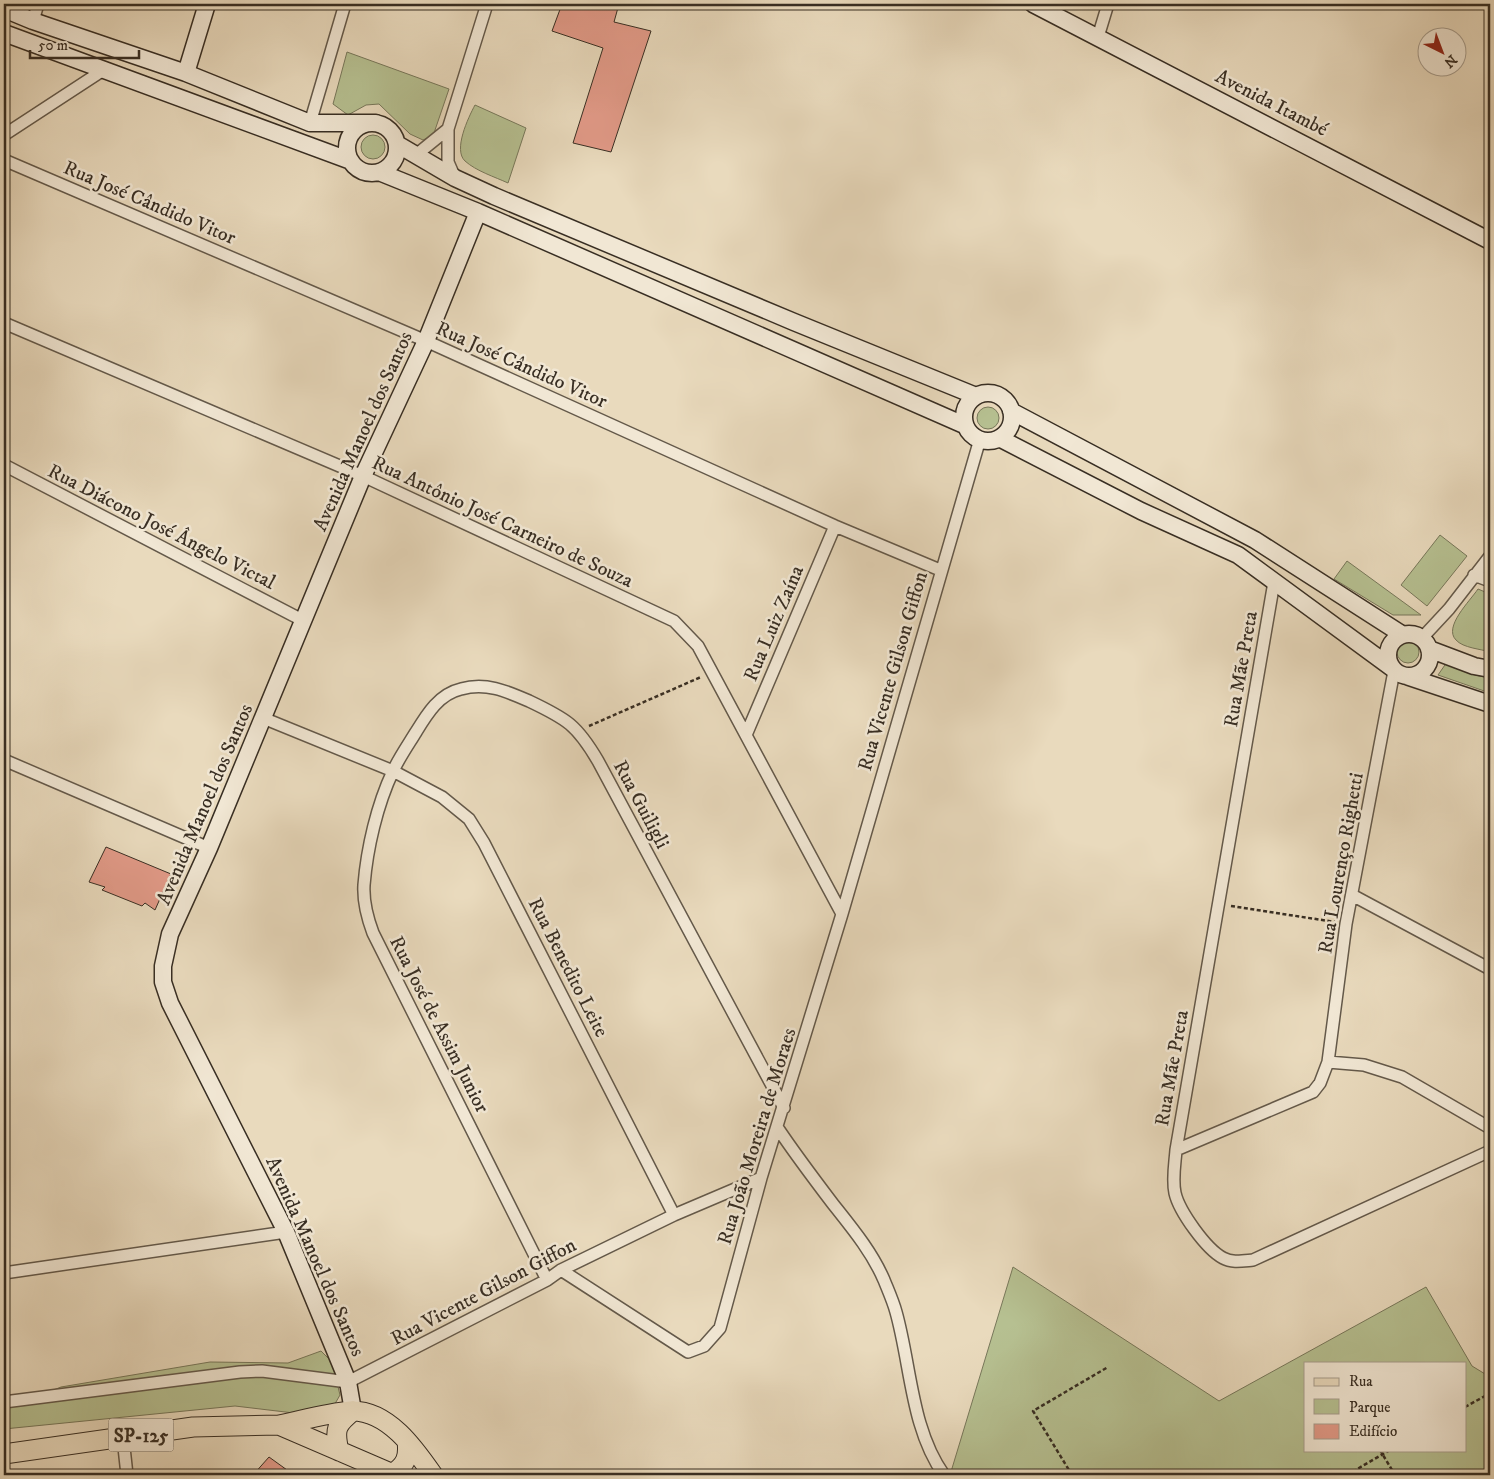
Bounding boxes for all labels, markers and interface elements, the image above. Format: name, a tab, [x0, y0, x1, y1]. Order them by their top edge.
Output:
scale bar	[30, 28, 139, 60]
north arrow	[1416, 28, 1466, 78]
text: 50 m	[38, 36, 68, 55]
text: N	[1439, 50, 1460, 72]
street label: Avenida Itambé	[1211, 64, 1333, 143]
street label: Rua José Cândido Vitor	[60, 156, 240, 251]
street label: Rua José Cândido Vitor	[432, 316, 611, 415]
street label: Avenida Manoel dos Santos	[308, 328, 419, 535]
street label: Rua Antônio José Carneiro de Souza	[368, 451, 637, 594]
street label: Rua Diácono José Ângelo Victal	[43, 458, 280, 596]
street label: Rua Luiz Zaína	[739, 561, 810, 685]
street label: Rua Vicente Gilson Giffon	[853, 568, 934, 774]
street label: Rua Mãe Preta	[1219, 609, 1264, 729]
street label: Avenida Manoel dos Santos	[152, 700, 259, 909]
street label: Rua Guiligli	[607, 756, 674, 853]
street label: Rua Lourenço Righetti	[1313, 771, 1370, 956]
street label: Rua Benedito Leite	[522, 894, 614, 1042]
street label: Rua José de Assim Junior	[383, 932, 494, 1118]
street label: Rua Mãe Preta	[1150, 1008, 1195, 1128]
street label: Rua João Moreira de Moraes	[713, 1025, 802, 1248]
street label: Avenida Manoel dos Santos	[259, 1153, 370, 1361]
street label: Rua Vicente Gilson Giffon	[387, 1233, 581, 1352]
legend	[1304, 1362, 1466, 1452]
text: Rua	[1349, 1372, 1373, 1391]
text: Parque	[1349, 1398, 1390, 1417]
road number: SP-125	[108, 1418, 174, 1452]
text: Edifício	[1349, 1422, 1397, 1441]

